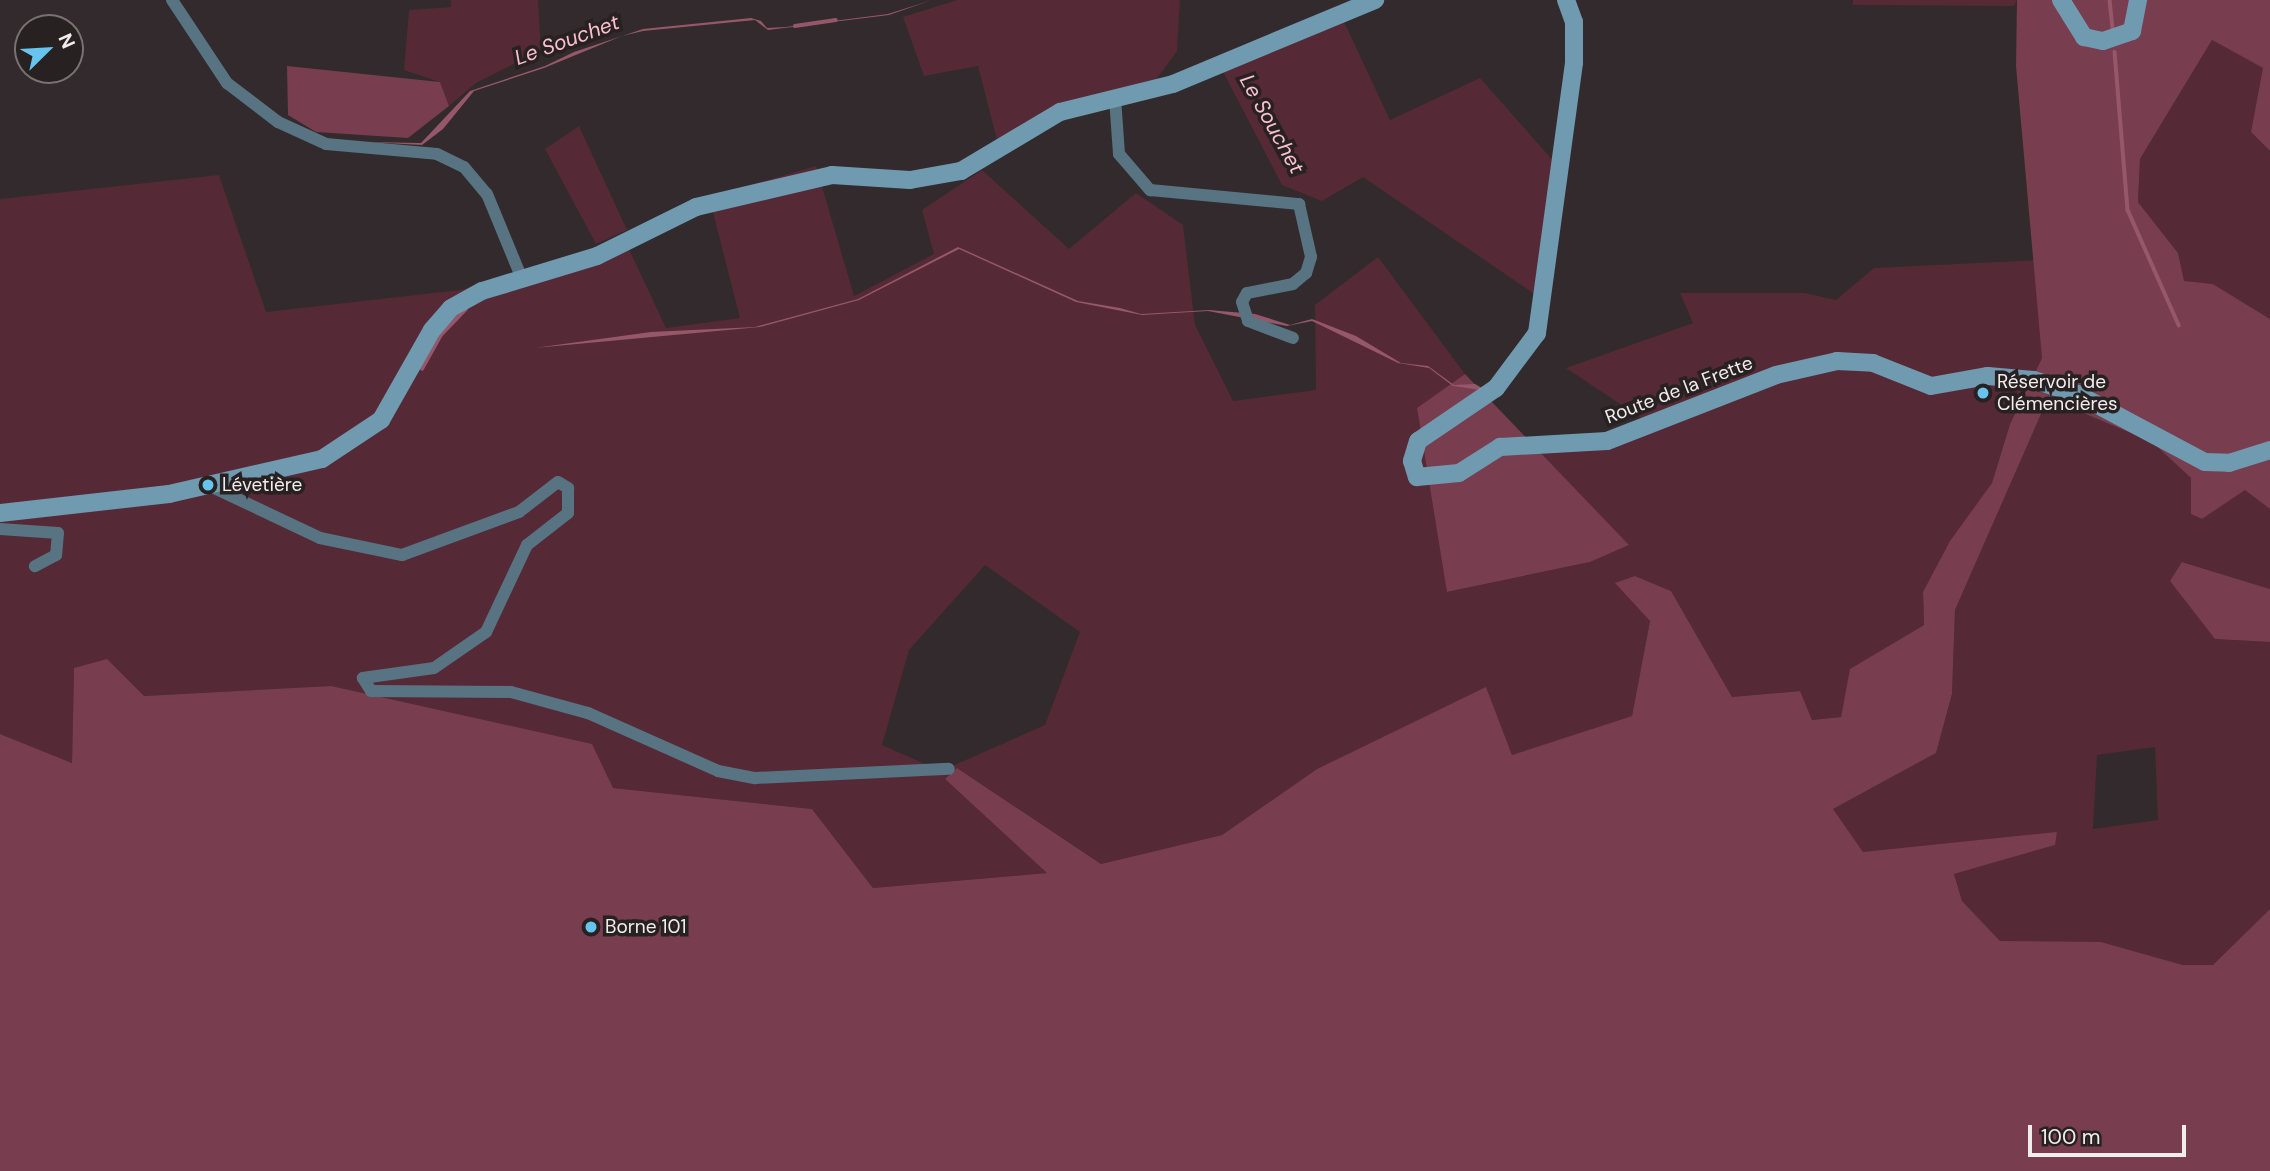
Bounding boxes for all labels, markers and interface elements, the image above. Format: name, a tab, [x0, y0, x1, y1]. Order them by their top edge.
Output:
water label: Le Souchet	[511, 9, 623, 71]
north arrow	[14, 14, 84, 84]
text: N	[53, 30, 81, 52]
water label: Le Souchet	[1234, 70, 1310, 178]
street label: Route de la Frette	[1602, 351, 1756, 429]
place label: Réservoir de Clémencières	[1997, 371, 2117, 415]
marker: Réservoir de Clémencières	[1975, 385, 1991, 401]
place label: Lévetière	[222, 474, 302, 496]
marker: Lévetière	[200, 477, 216, 493]
place label: Borne 101	[605, 916, 686, 938]
marker: Borne 101	[583, 919, 599, 935]
scale bar	[2032, 1112, 2190, 1156]
text: 100 m	[2041, 1123, 2101, 1151]

